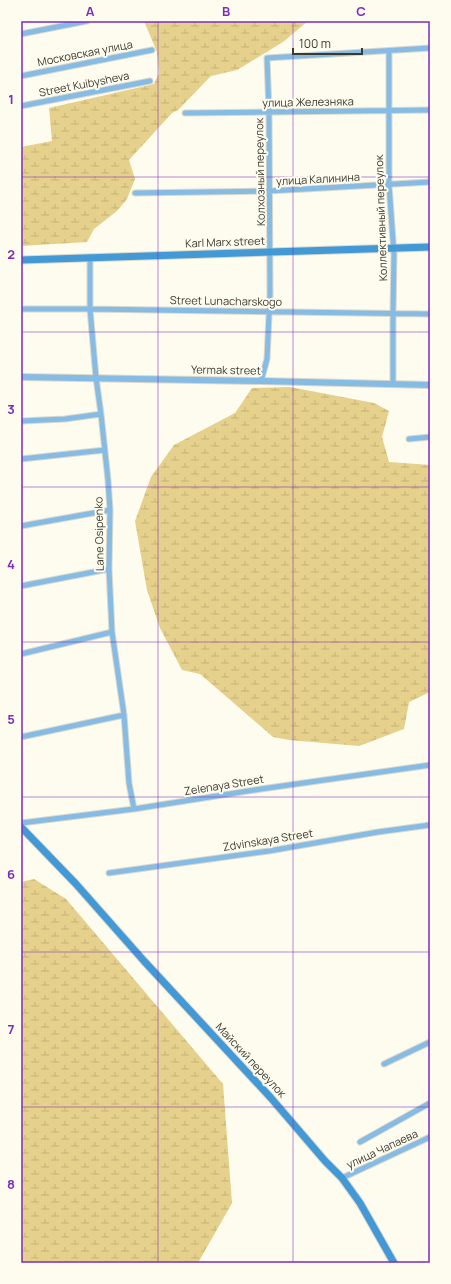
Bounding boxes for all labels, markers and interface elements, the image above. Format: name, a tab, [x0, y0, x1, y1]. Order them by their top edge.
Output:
text: A	[86, 2, 95, 20]
text: B	[222, 2, 230, 20]
text: C	[356, 2, 366, 20]
scale bar	[293, 30, 362, 56]
text: 100 m	[299, 35, 331, 52]
street label: Московская улица	[36, 36, 134, 69]
street label: Street Kuibysheva	[37, 67, 130, 100]
text: 1	[8, 90, 14, 108]
street label: улица Железняка	[262, 93, 354, 110]
street label: Колхозный переулок	[251, 117, 268, 226]
street label: Коллективный переулок	[371, 154, 390, 282]
street label: улица Калинина	[276, 169, 360, 188]
street label: Karl Marx street	[185, 233, 265, 250]
text: 2	[7, 245, 15, 263]
street label: Street Lunacharskogo	[170, 292, 283, 309]
street label: Yermak street	[191, 361, 261, 378]
text: 3	[7, 400, 15, 418]
street label: Lane Osipenko	[90, 496, 107, 571]
text: 4	[7, 555, 15, 573]
text: 5	[7, 710, 15, 728]
street label: Zelenaya Street	[183, 771, 265, 798]
street label: Zdvinskaya Street	[222, 825, 314, 854]
text: 6	[7, 865, 15, 883]
street label: Майский переулок	[213, 1019, 290, 1101]
text: 7	[8, 1020, 15, 1038]
street label: улица Чапаева	[344, 1125, 420, 1172]
text: 8	[7, 1175, 15, 1193]

